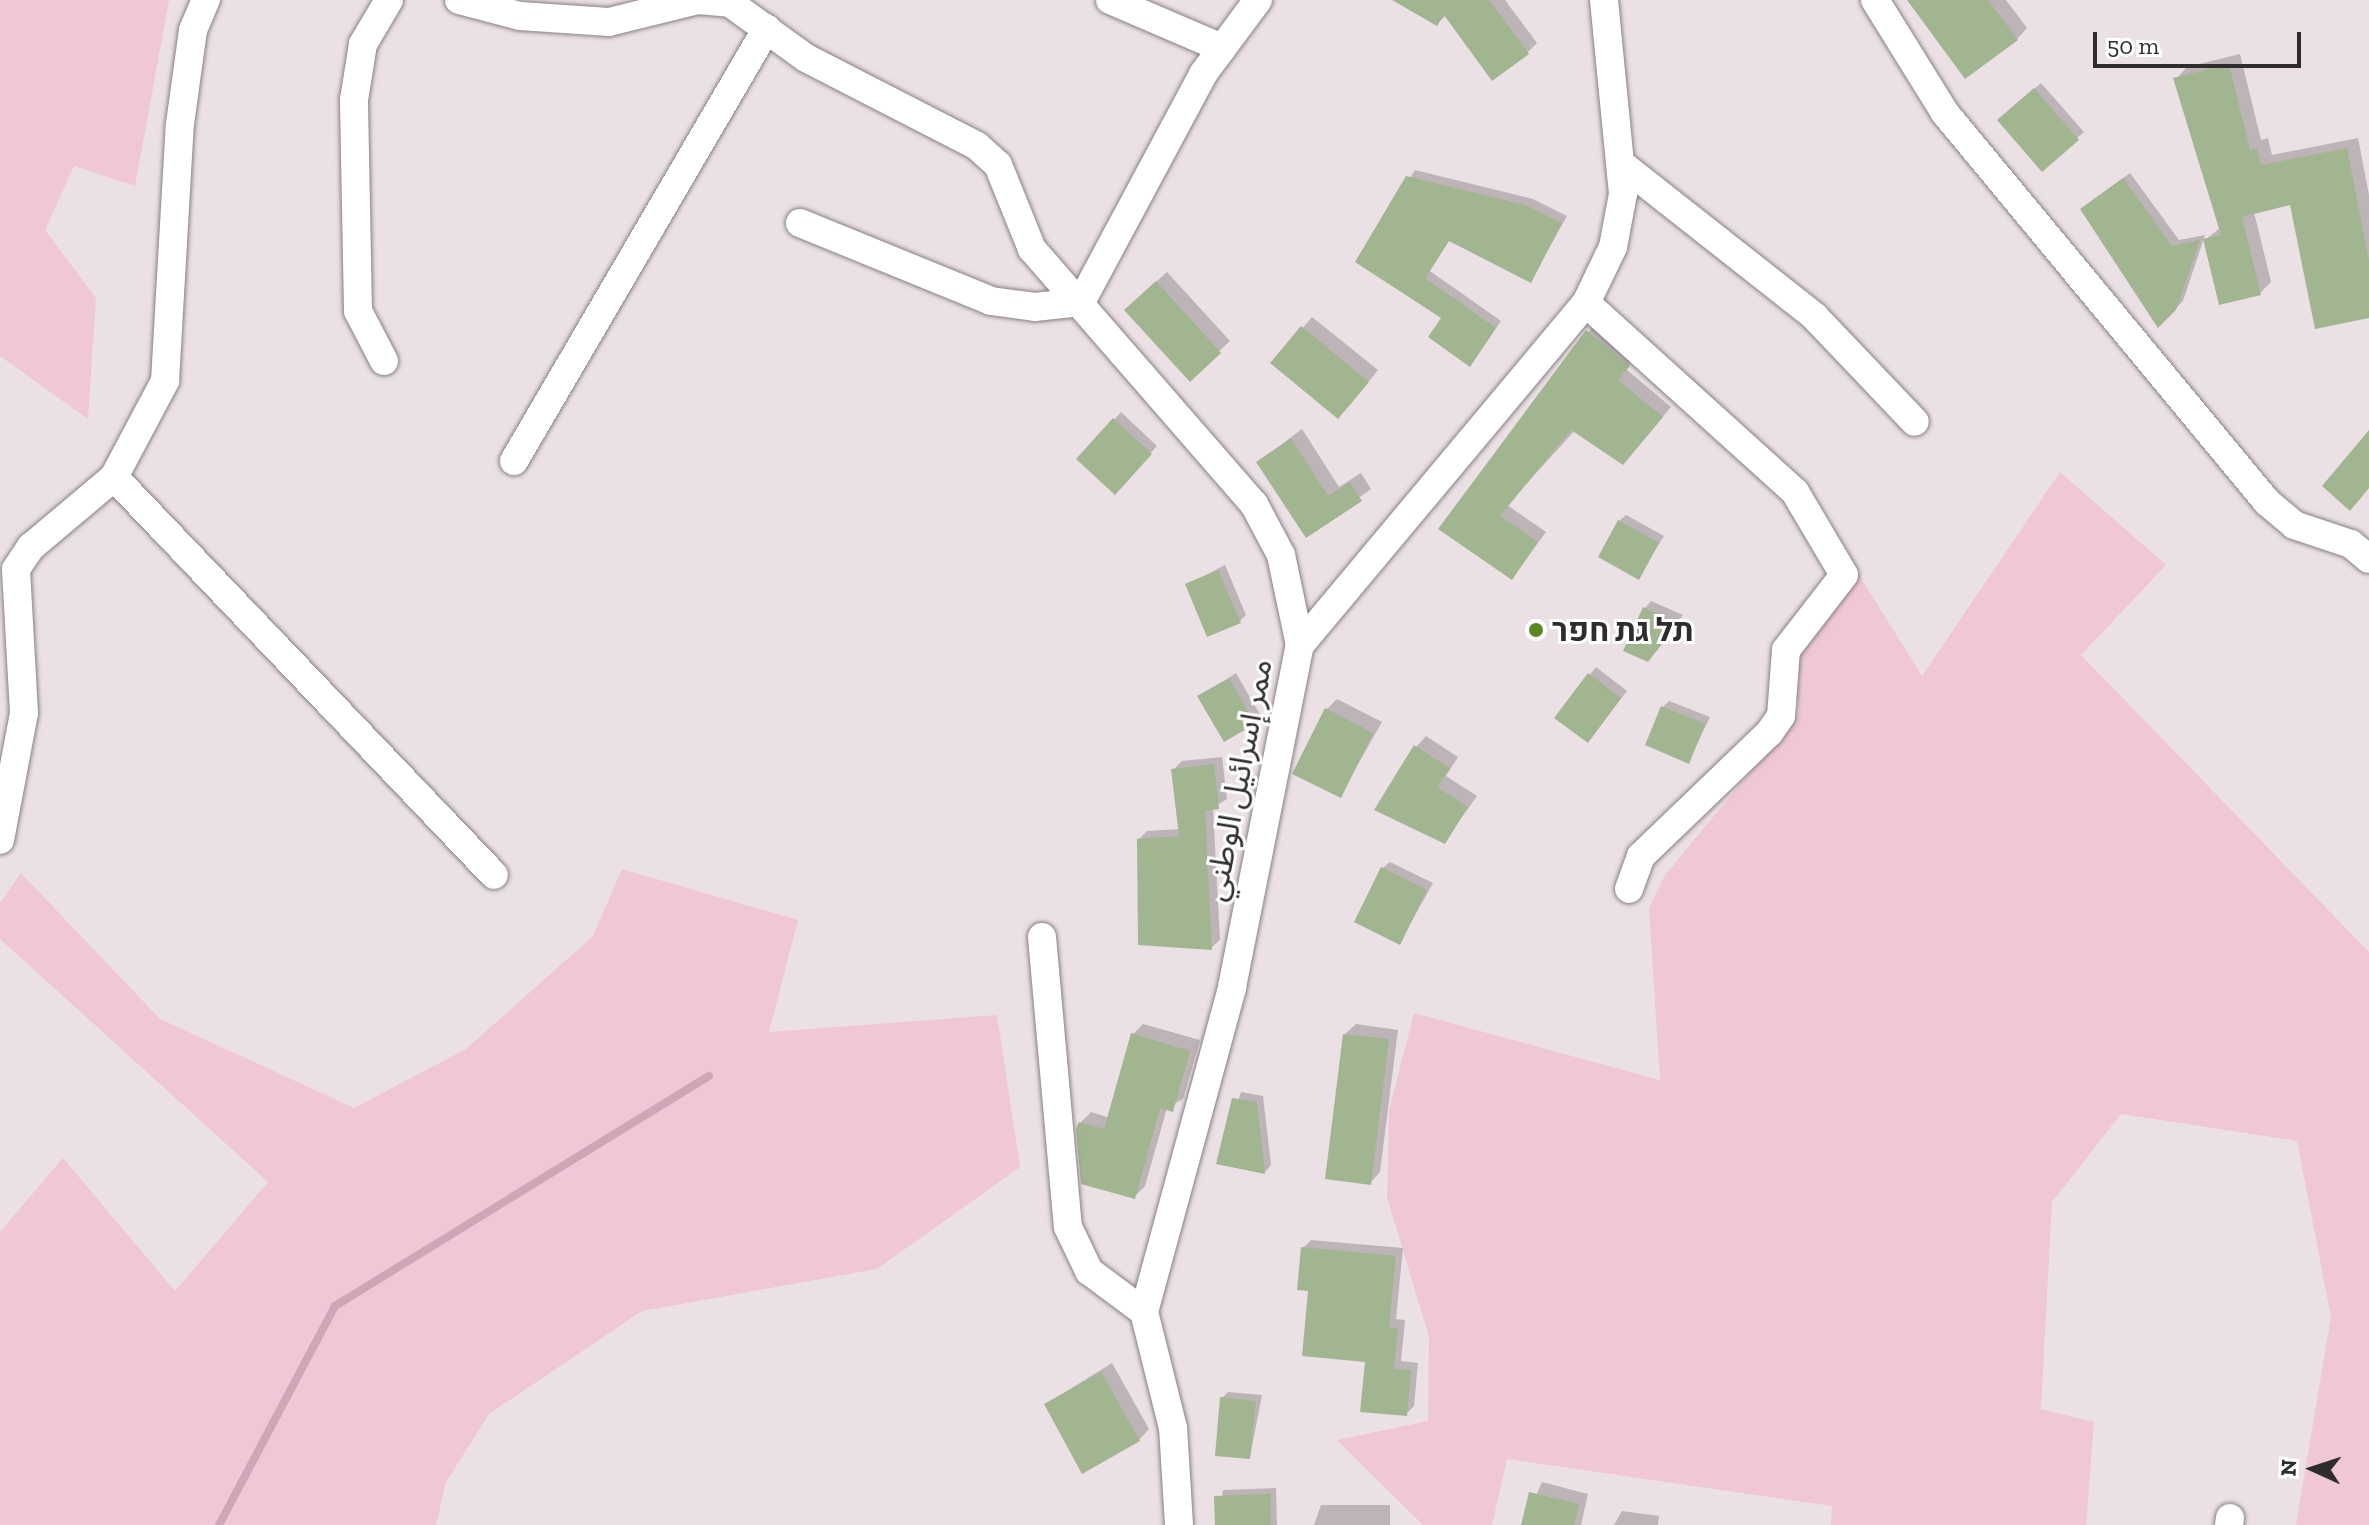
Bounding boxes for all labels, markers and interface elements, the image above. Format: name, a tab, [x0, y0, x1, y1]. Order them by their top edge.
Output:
scale bar	[2097, 16, 2305, 66]
text: 50 m	[2107, 31, 2159, 60]
place label: תל גת חפר	[1552, 611, 1694, 649]
marker: תל גת חפר	[1527, 621, 1545, 639]
street label: ممر إسرائيل الوطني	[1196, 656, 1280, 904]
north arrow	[2273, 1429, 2353, 1509]
text: N	[2275, 1459, 2302, 1477]

